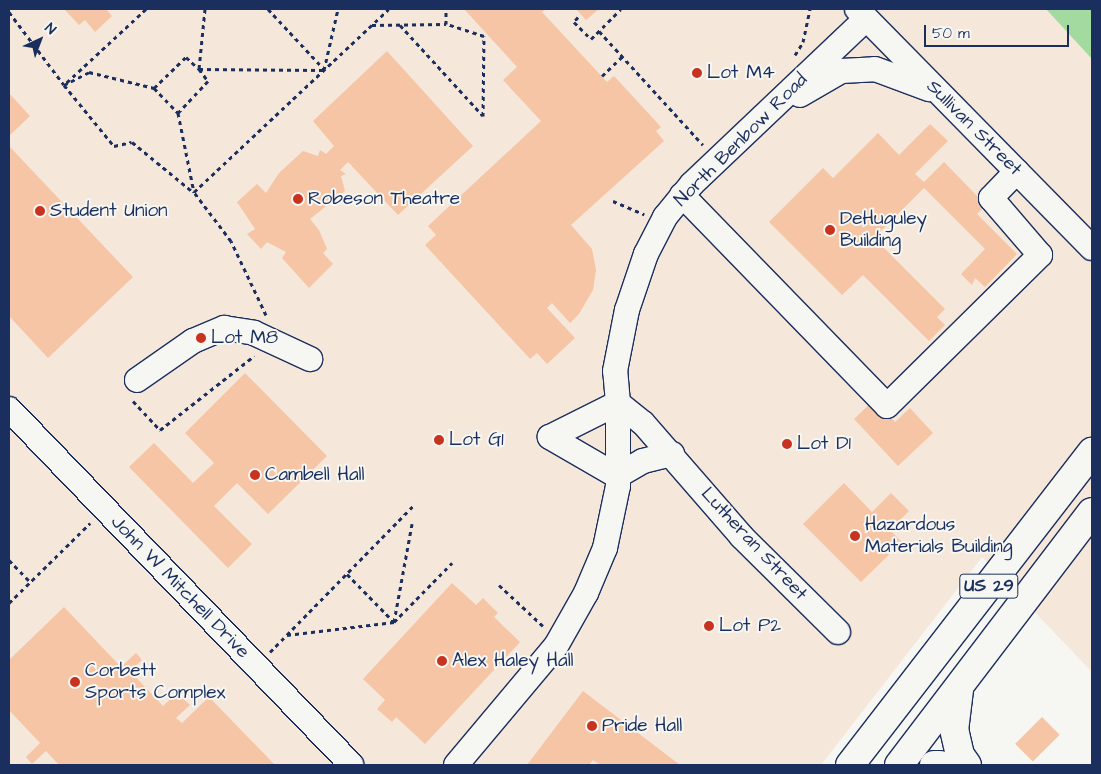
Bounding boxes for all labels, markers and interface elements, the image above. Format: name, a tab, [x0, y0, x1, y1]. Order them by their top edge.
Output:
north arrow	[15, 15, 65, 65]
scale bar	[926, 15, 1071, 47]
text: N	[40, 19, 60, 39]
text: 50 m	[932, 23, 970, 44]
place label: Lot M4	[707, 62, 775, 84]
marker: Lot M4	[691, 67, 703, 79]
street label: North Benbow Road	[670, 69, 812, 211]
street label: Sullivan Street	[921, 75, 1027, 181]
place label: Robeson Theatre	[308, 188, 460, 210]
marker: Robeson Theatre	[292, 193, 304, 205]
place label: Student Union	[50, 200, 168, 222]
marker: Student Union	[34, 205, 46, 217]
place label: DeHuguley Building	[840, 208, 927, 252]
marker: DeHuguley Building	[824, 224, 836, 236]
place label: Lot M8	[211, 327, 278, 349]
marker: Lot M8	[195, 332, 207, 344]
place label: Lot G1	[449, 429, 504, 451]
place label: Lot D1	[797, 433, 851, 455]
marker: Lot G1	[433, 434, 445, 446]
marker: Lot D1	[781, 438, 793, 450]
place label: Cambell Hall	[265, 464, 365, 486]
marker: Cambell Hall	[249, 469, 261, 481]
street label: Lutheran Street	[696, 483, 812, 605]
street label: John W Mitchell Drive	[106, 511, 254, 663]
place label: Hazardous Materials Building	[865, 514, 1012, 558]
marker: Hazardous Materials Building	[849, 530, 861, 542]
road number: US 29	[959, 570, 1019, 602]
place label: Lot P2	[719, 615, 781, 637]
marker: Lot P2	[703, 620, 715, 632]
place label: Alex Haley Hall	[452, 650, 574, 672]
marker: Alex Haley Hall	[436, 655, 448, 667]
place label: Corbett Sports Complex	[85, 660, 225, 704]
marker: Corbett Sports Complex	[69, 676, 81, 688]
place label: Pride Hall	[602, 715, 682, 737]
marker: Pride Hall	[586, 720, 598, 732]

